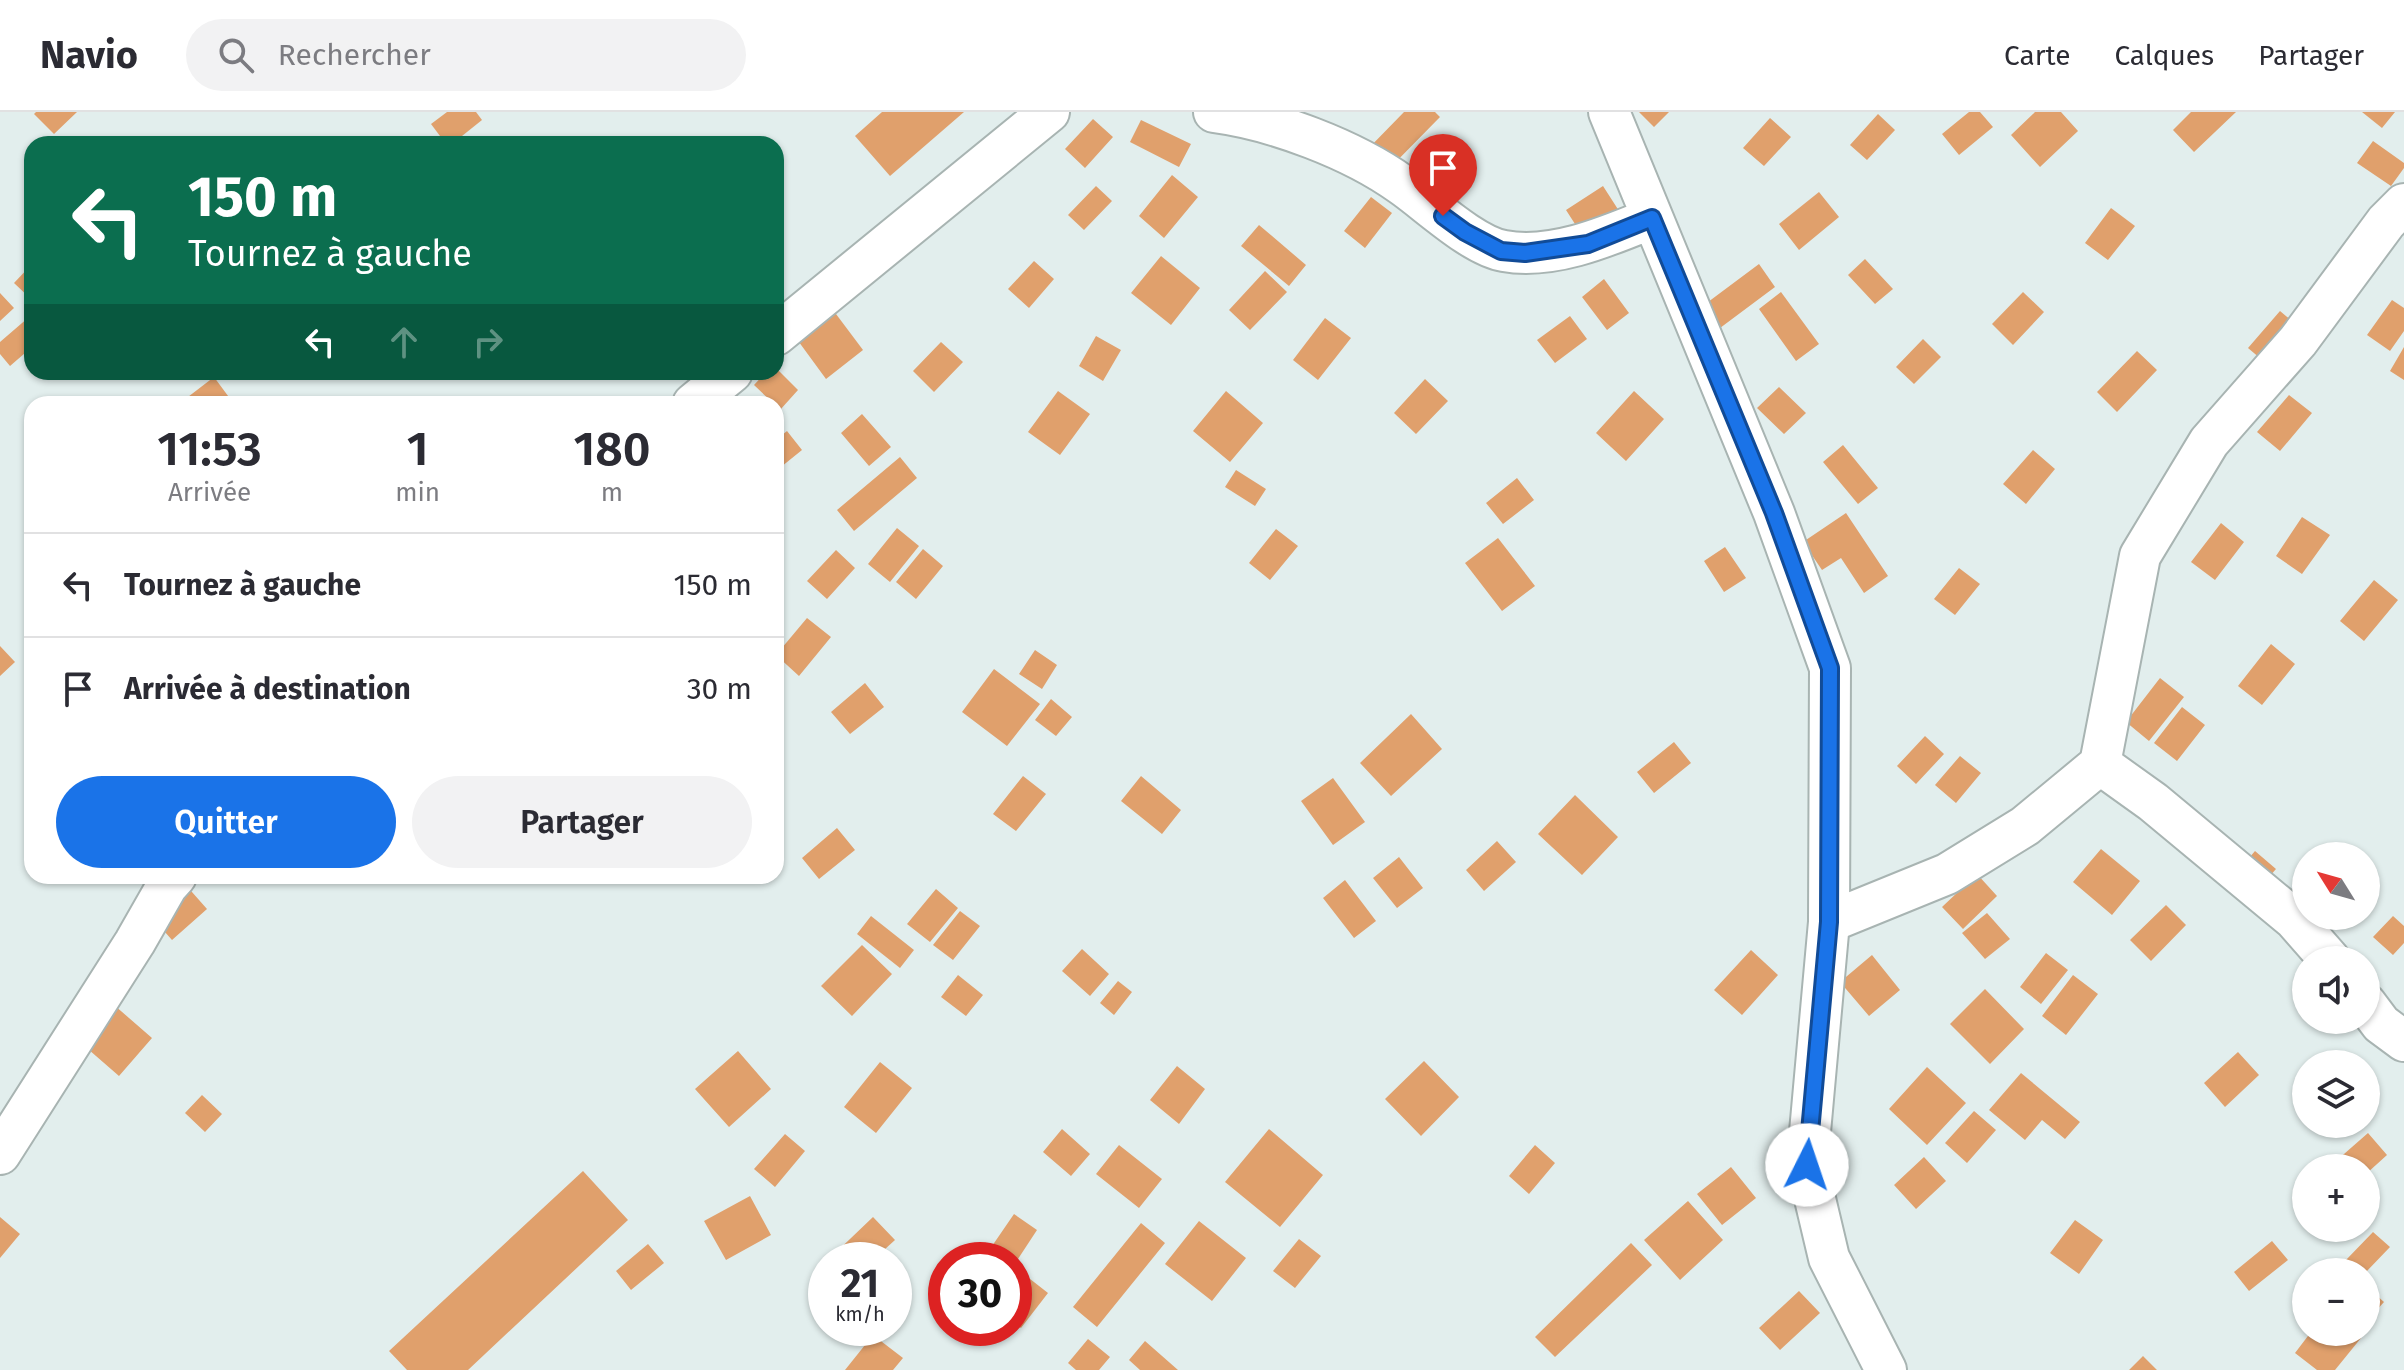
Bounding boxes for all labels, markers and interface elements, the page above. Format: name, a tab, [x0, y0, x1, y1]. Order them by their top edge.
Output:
search box	[186, 19, 746, 91]
text: Navio	[40, 32, 138, 78]
icon: search	[214, 33, 258, 77]
text: Rechercher	[278, 37, 431, 73]
text: Carte	[2004, 39, 2070, 72]
text: Calques	[2114, 39, 2214, 72]
text: Partager	[2258, 39, 2364, 72]
pin	[1409, 134, 1477, 216]
icon: arrive	[1421, 146, 1465, 190]
text: 150 m	[188, 164, 337, 231]
icon: left	[56, 168, 160, 272]
text: Tournez à gauche	[188, 232, 472, 276]
icon: left	[298, 320, 342, 364]
icon: ahead	[382, 320, 426, 364]
icon: right	[466, 320, 510, 364]
text: 11:53	[157, 420, 262, 478]
text: 1	[407, 420, 429, 478]
text: 180	[573, 420, 651, 478]
text: Arrivée	[168, 477, 251, 508]
text: min	[395, 477, 440, 508]
text: m	[601, 477, 623, 508]
icon: left	[56, 563, 100, 607]
text: Tournez à gauche	[124, 567, 361, 603]
text: 150 m	[674, 567, 752, 603]
icon: arrive	[56, 667, 100, 711]
text: Arrivée à destination	[124, 671, 411, 707]
text: 30 m	[687, 671, 752, 707]
button: Quitter	[56, 776, 396, 868]
button: Partager	[412, 776, 752, 868]
north arrow	[2292, 842, 2380, 930]
map controls	[2292, 842, 2380, 1346]
button: sound	[2292, 946, 2380, 1034]
button: layers	[2292, 1050, 2380, 1138]
position arrow	[1765, 1123, 1849, 1207]
button: +	[2292, 1154, 2380, 1242]
speed limit sign: 30	[928, 1242, 1032, 1346]
button: −	[2292, 1258, 2380, 1346]
text: 21	[841, 1260, 879, 1308]
text: km/h	[835, 1302, 885, 1326]

